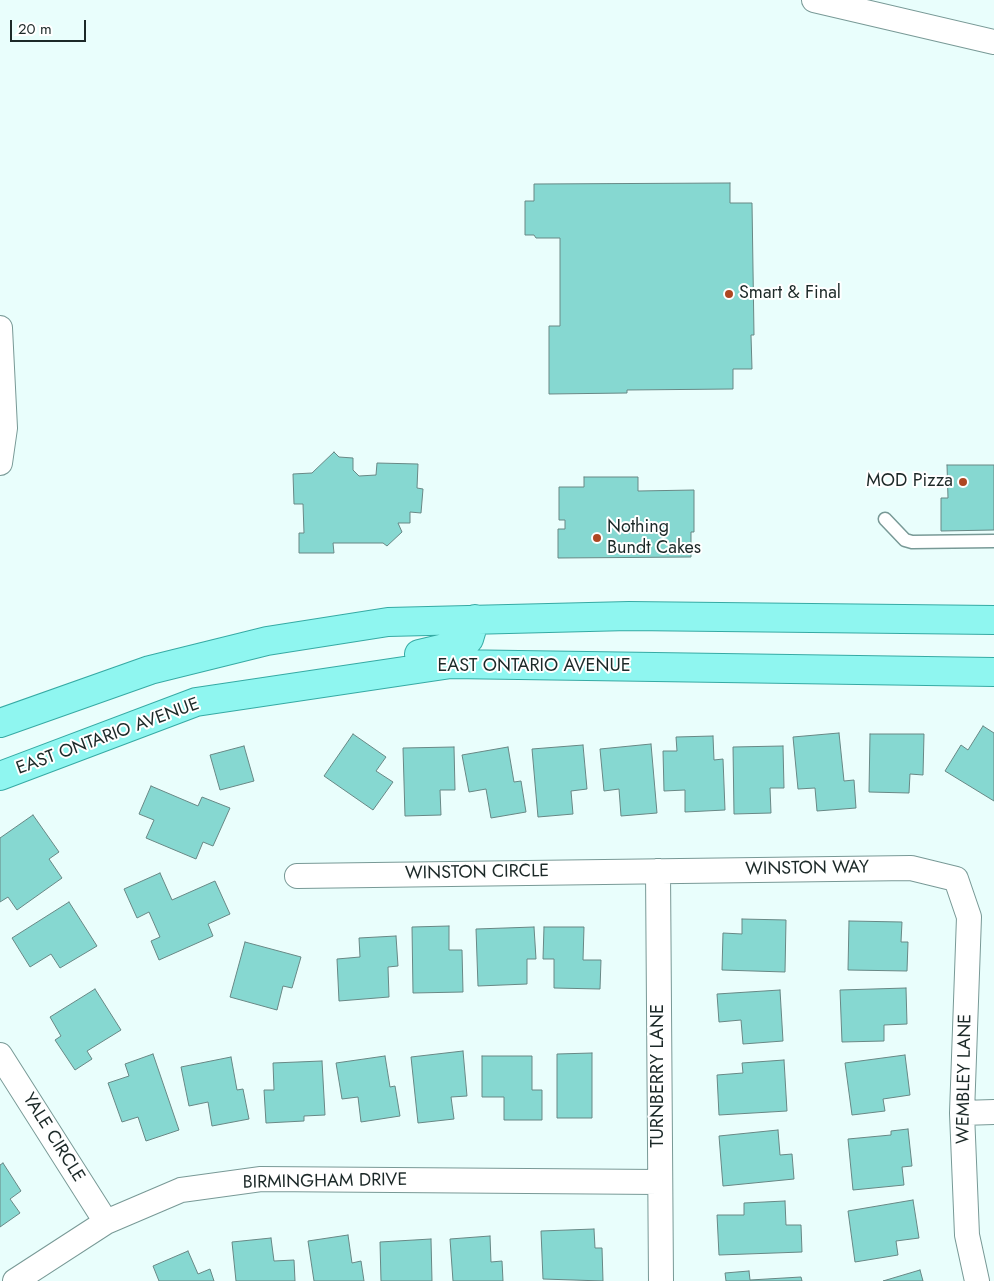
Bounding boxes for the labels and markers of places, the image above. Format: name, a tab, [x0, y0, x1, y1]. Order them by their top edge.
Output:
place label: Smart & Final	[739, 283, 841, 305]
marker: Smart & Final	[723, 288, 735, 300]
place label: MOD Pizza	[866, 471, 953, 493]
marker: MOD Pizza	[957, 476, 969, 488]
place label: Nothing Bundt Cakes	[607, 517, 701, 560]
marker: Nothing Bundt Cakes	[591, 532, 603, 544]

